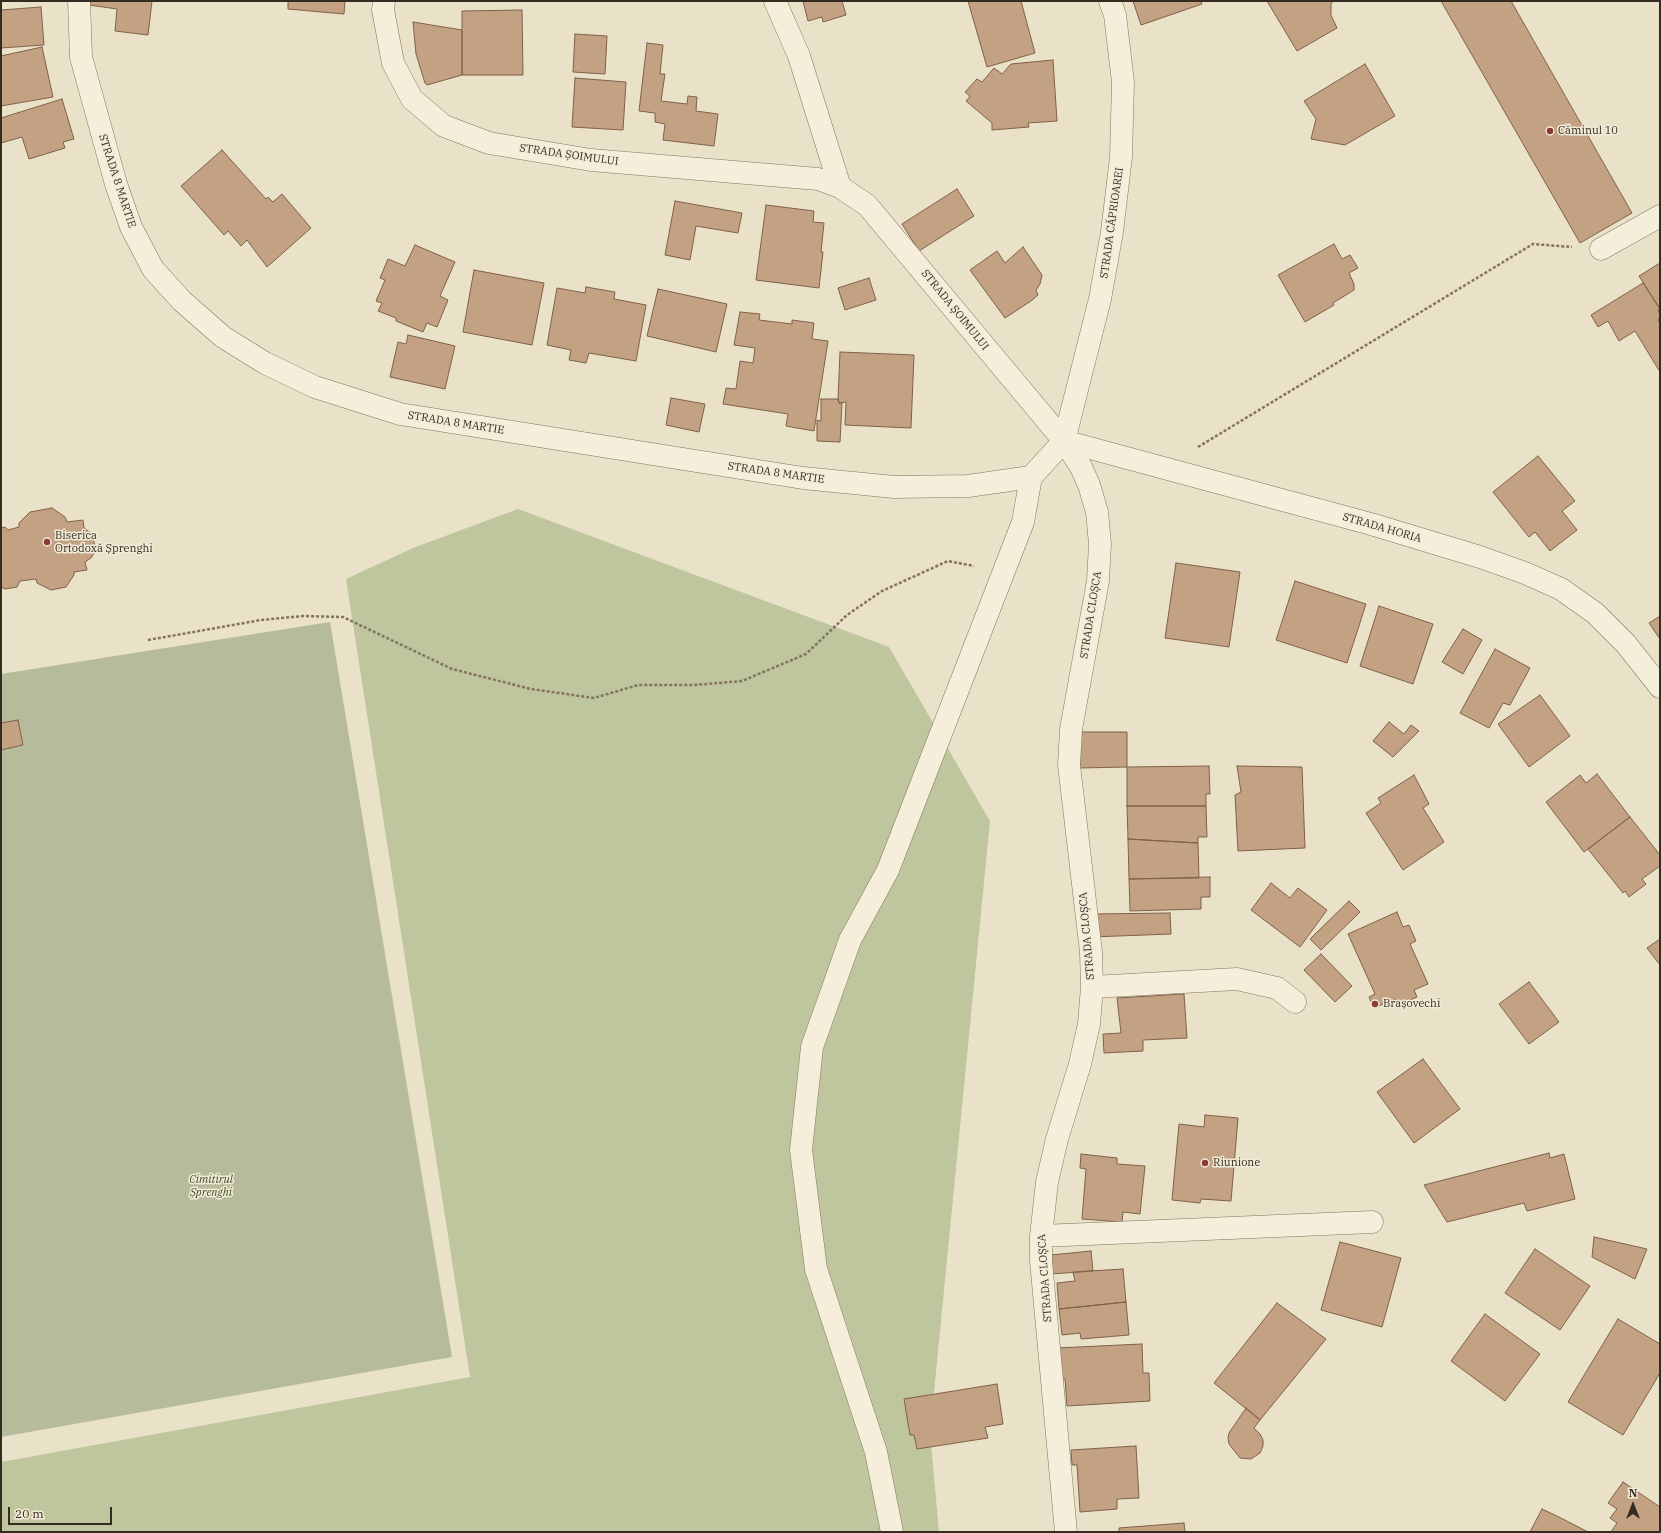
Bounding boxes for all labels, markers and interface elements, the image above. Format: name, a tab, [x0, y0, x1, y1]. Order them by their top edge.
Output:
place label: Căminul 10	[1558, 124, 1618, 138]
marker: Căminul 10	[1545, 126, 1555, 136]
street label: STRADA 8 MARTIE	[96, 133, 138, 229]
street label: STRADA ȘOIMULUI	[519, 142, 619, 168]
street label: STRADA CĂPRIOAREI	[1098, 167, 1126, 279]
street label: STRADA ȘOIMULUI	[918, 267, 992, 353]
street label: STRADA 8 MARTIE	[407, 409, 505, 437]
street label: STRADA 8 MARTIE	[727, 460, 825, 486]
street label: STRADA HORIA	[1341, 510, 1423, 546]
place label: Biserica Ortodoxă Șprenghi	[55, 529, 153, 555]
marker: Biserica Ortodoxă Șprenghi	[42, 537, 52, 547]
street label: STRADA CLOȘCA	[1078, 570, 1104, 660]
street label: STRADA CLOȘCA	[1077, 891, 1097, 981]
place label: Brașovechi	[1383, 997, 1440, 1011]
marker: Brașovechi	[1370, 999, 1380, 1009]
place label: Riunione	[1213, 1156, 1260, 1170]
marker: Riunione	[1200, 1158, 1210, 1168]
park label: Cimitirul Șprenghi	[189, 1173, 233, 1199]
street label: STRADA CLOȘCA	[1035, 1233, 1055, 1323]
north arrow	[1613, 1485, 1653, 1525]
text: N	[1629, 1486, 1637, 1500]
scale bar	[10, 1499, 114, 1525]
text: 20 m	[15, 1506, 44, 1521]

